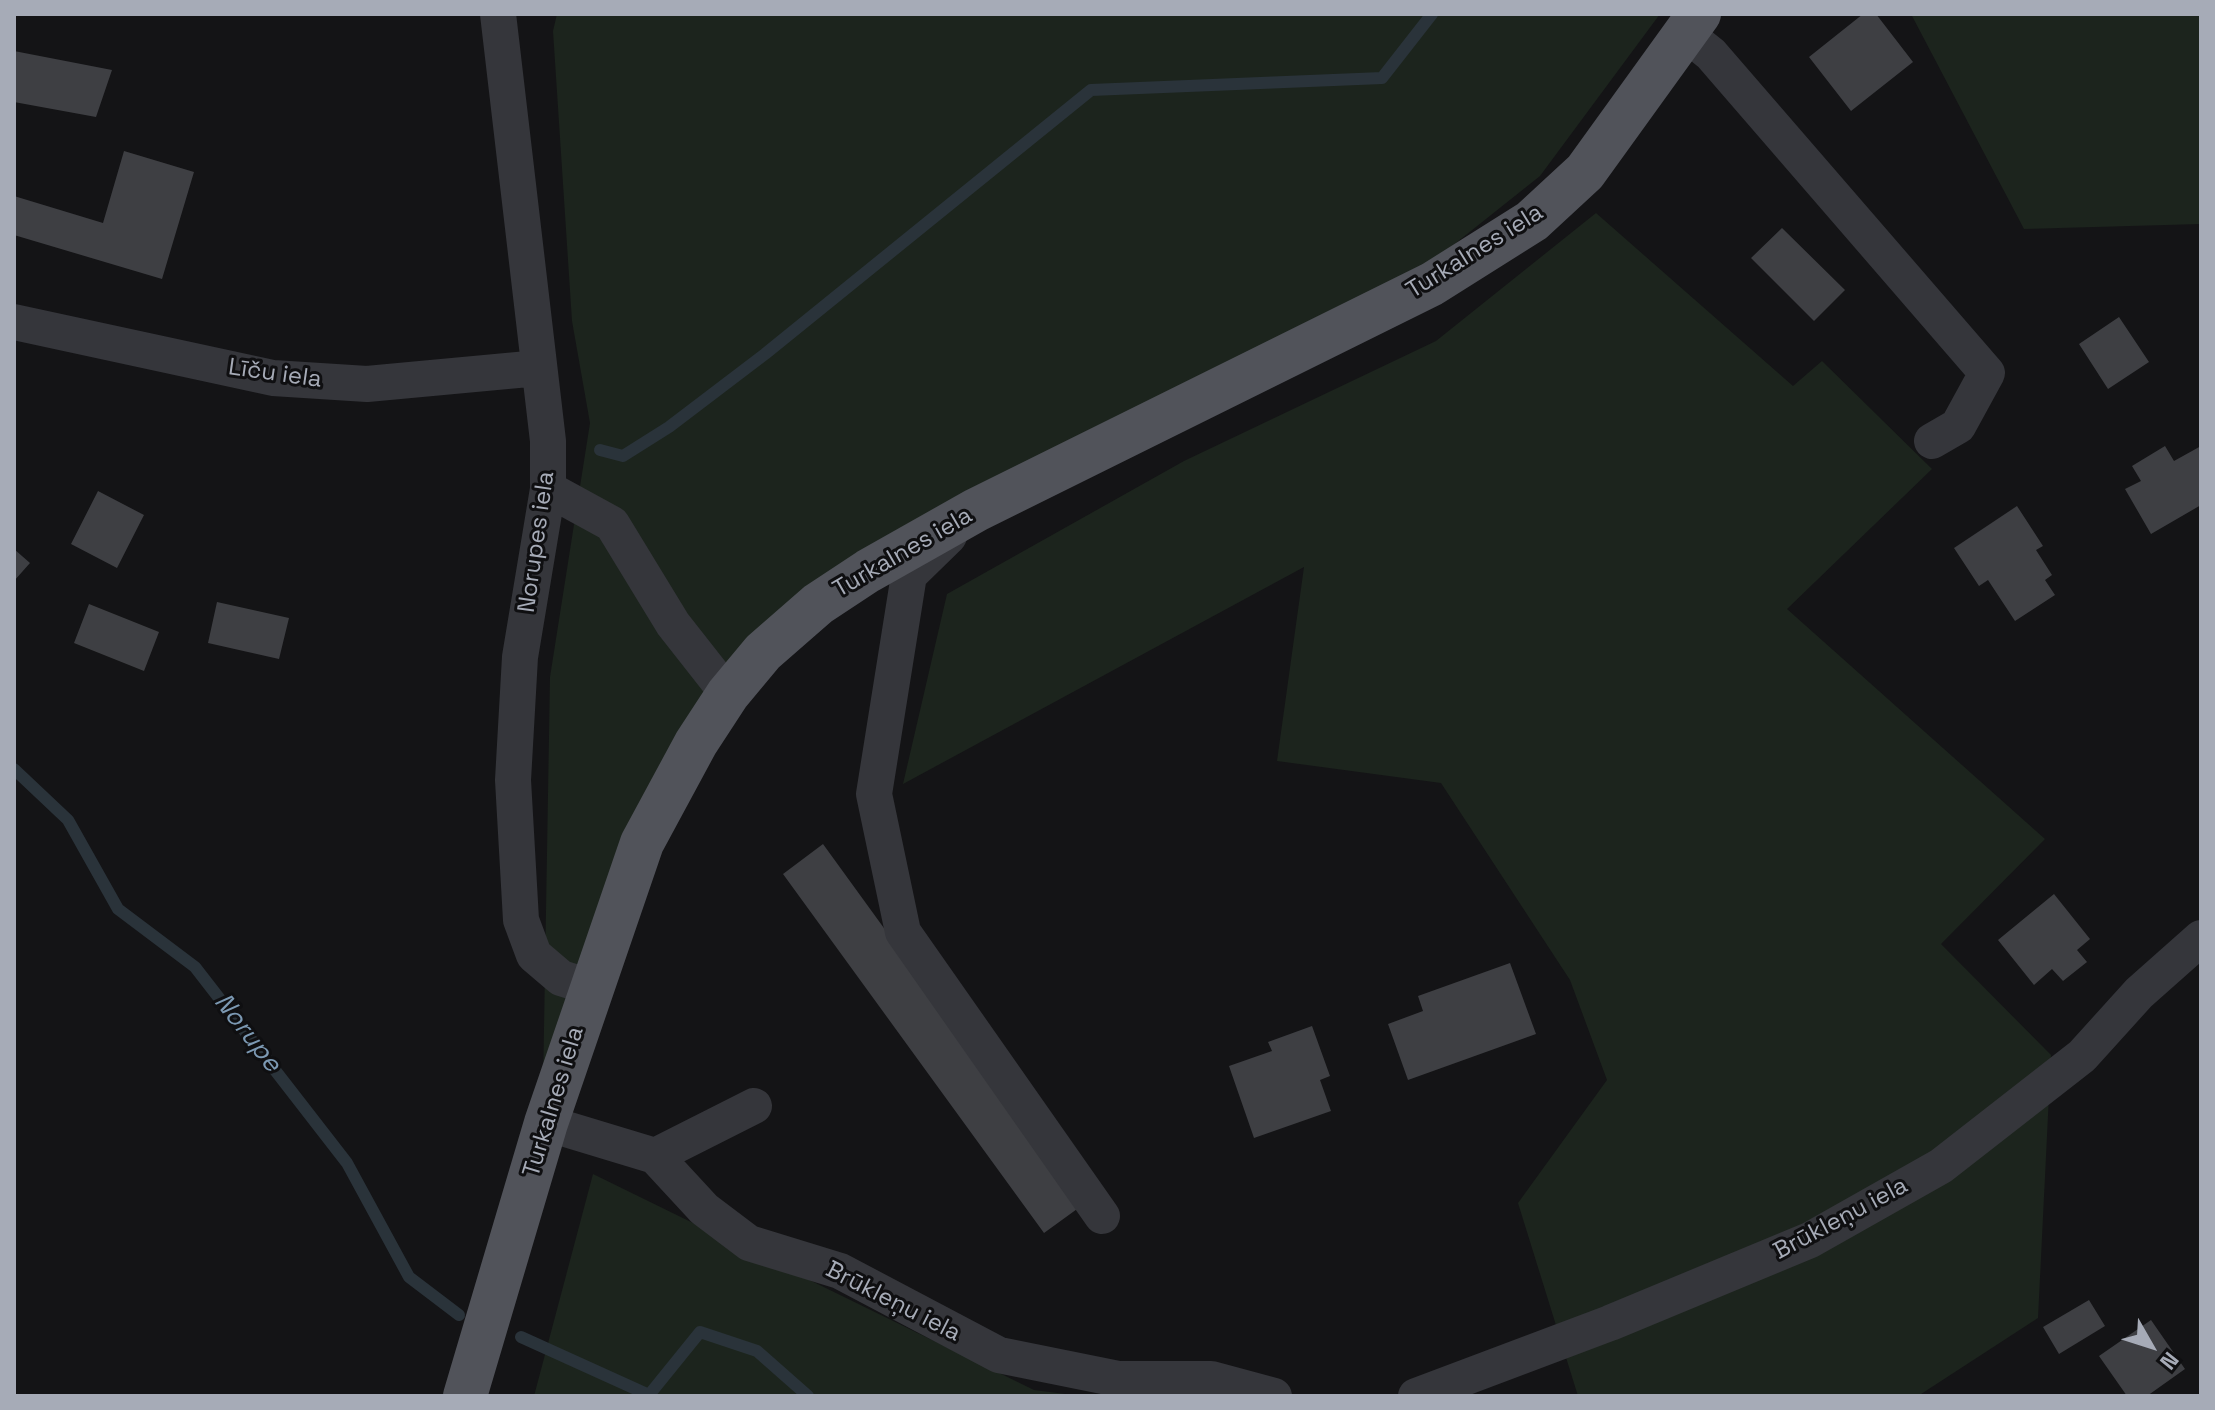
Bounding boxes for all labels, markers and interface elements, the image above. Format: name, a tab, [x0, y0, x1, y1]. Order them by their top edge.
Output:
street label: Turkalnes iela	[1401, 199, 1549, 305]
street label: Līču iela	[226, 353, 324, 395]
street label: Norupes iela	[513, 469, 561, 615]
street label: Turkalnes iela	[828, 502, 978, 604]
water label: Norupe	[207, 987, 287, 1079]
street label: Turkalnes iela	[517, 1023, 591, 1181]
street label: Brūkleņu iela	[1769, 1172, 1913, 1266]
street label: Brūkleņu iela	[821, 1256, 965, 1348]
north arrow	[2111, 1306, 2191, 1386]
text: N	[2154, 1347, 2185, 1376]

